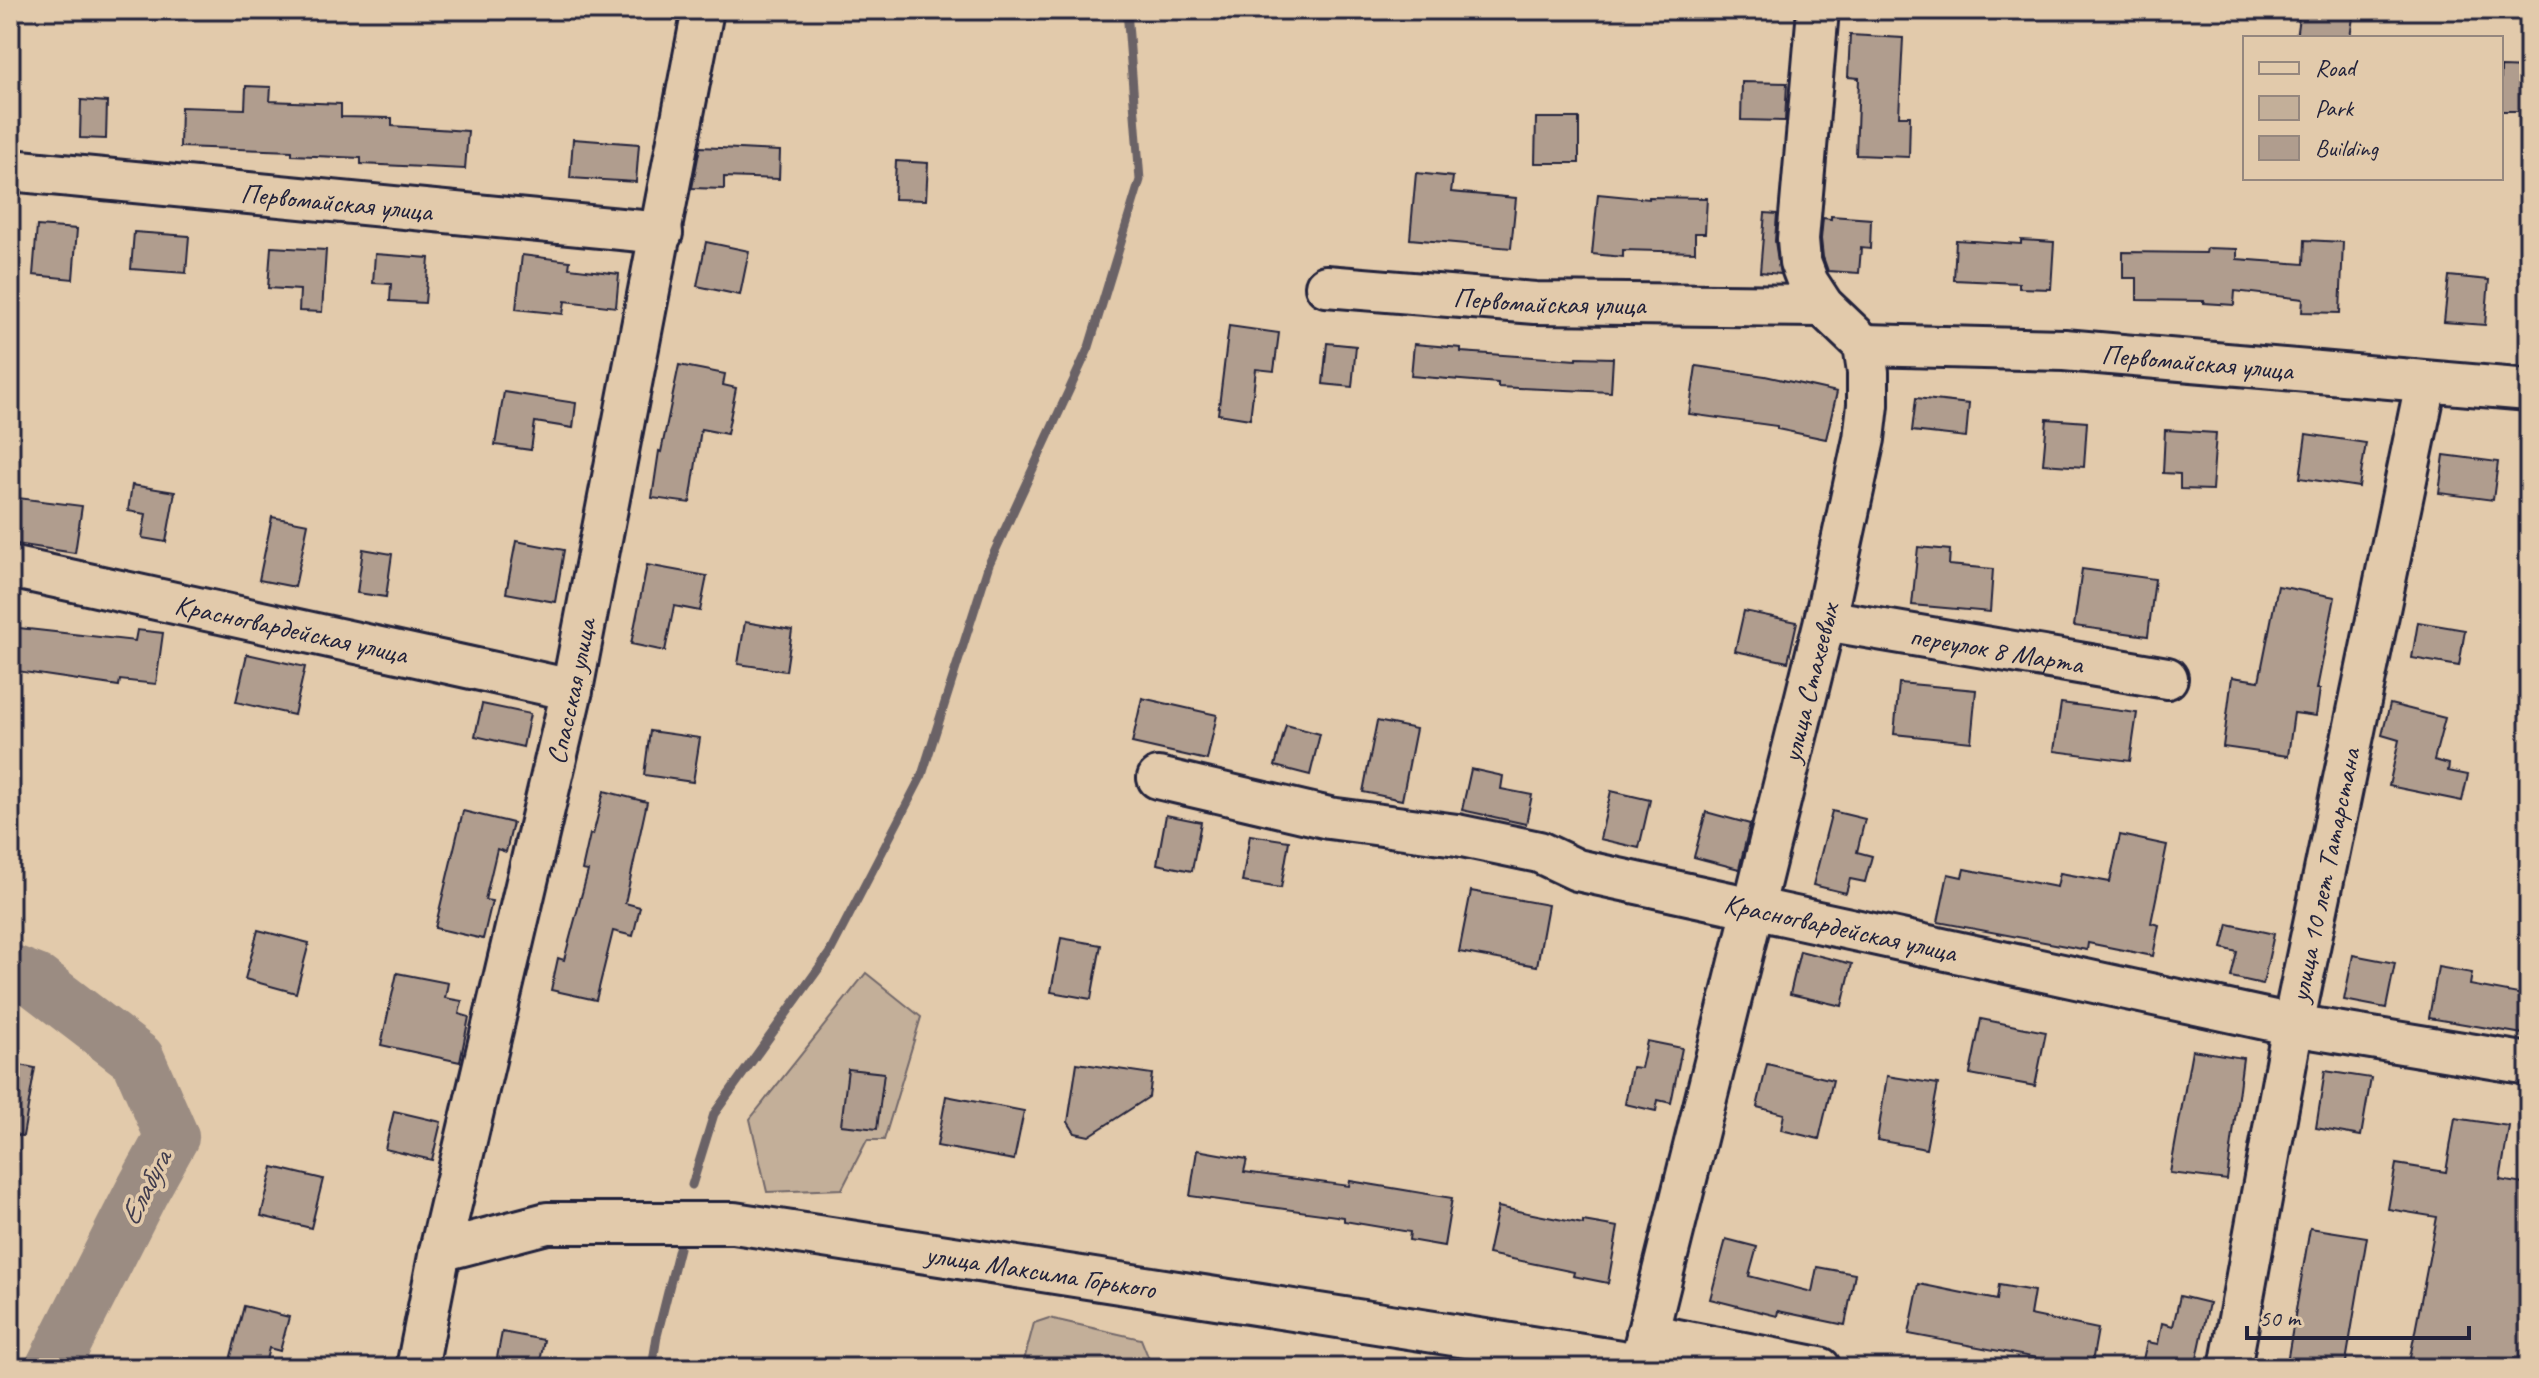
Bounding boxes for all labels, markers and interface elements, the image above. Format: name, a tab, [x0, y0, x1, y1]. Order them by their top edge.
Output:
legend	[2243, 36, 2503, 180]
text: Road	[2315, 53, 2359, 83]
text: Park	[2315, 93, 2355, 123]
text: Building	[2315, 133, 2380, 163]
street label: Первомайская улица	[239, 175, 436, 228]
street label: Первомайская улица	[1452, 279, 1647, 322]
street label: Первомайская улица	[2100, 336, 2296, 387]
street label: Красногвардейская улица	[172, 586, 412, 671]
street label: улица Стахеевых	[1772, 598, 1846, 768]
street label: Спасская улица	[538, 613, 603, 767]
street label: переулок 8 Марта	[1907, 617, 2088, 681]
street label: улица 10 лет Татарстана	[2280, 743, 2368, 1007]
street label: Красногвардейская улица	[1721, 885, 1962, 970]
water label: Елабуга	[110, 1141, 181, 1232]
street label: улица Максима Горького	[921, 1235, 1160, 1306]
scale bar	[2247, 1290, 2469, 1340]
text: 50 m	[2259, 1303, 2302, 1333]

